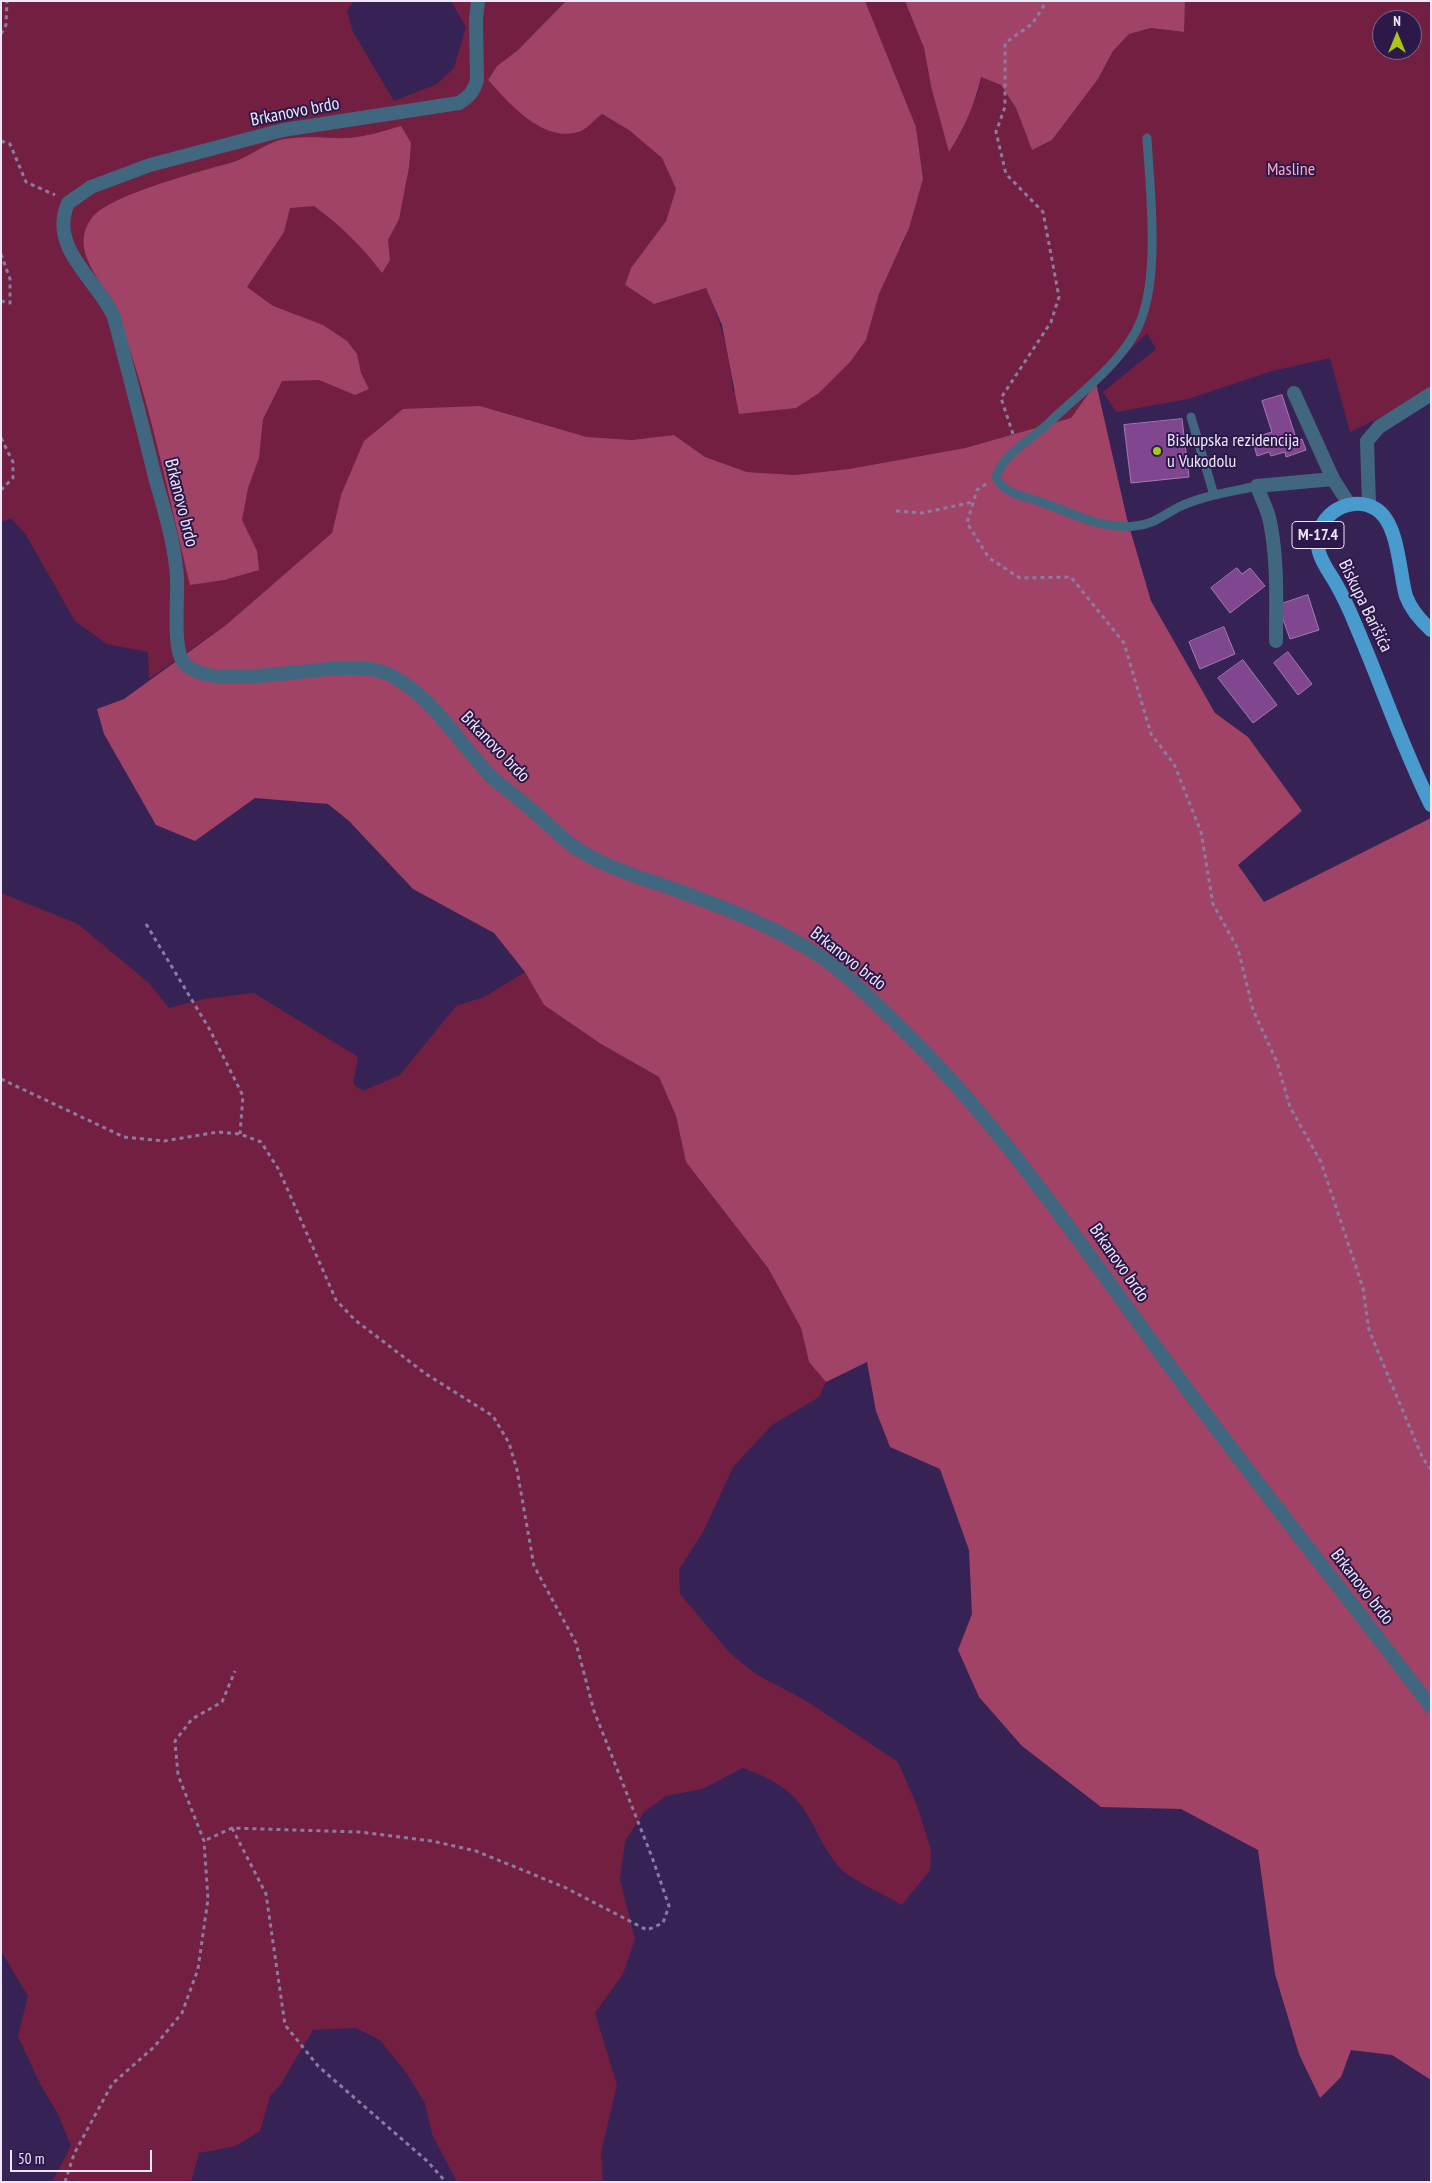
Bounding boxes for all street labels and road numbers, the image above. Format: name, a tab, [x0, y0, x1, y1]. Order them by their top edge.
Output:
street label: Brkanovo brdo	[249, 93, 341, 131]
street label: Brkanovo brdo	[160, 457, 202, 549]
road number: M-17.4	[1292, 522, 1344, 548]
street label: Biskupa Barišića	[1333, 556, 1397, 656]
street label: Brkanovo brdo	[456, 707, 534, 787]
street label: Brkanovo brdo	[806, 923, 890, 995]
street label: Brkanovo brdo	[1084, 1220, 1154, 1306]
street label: Brkanovo brdo	[1326, 1545, 1398, 1629]

